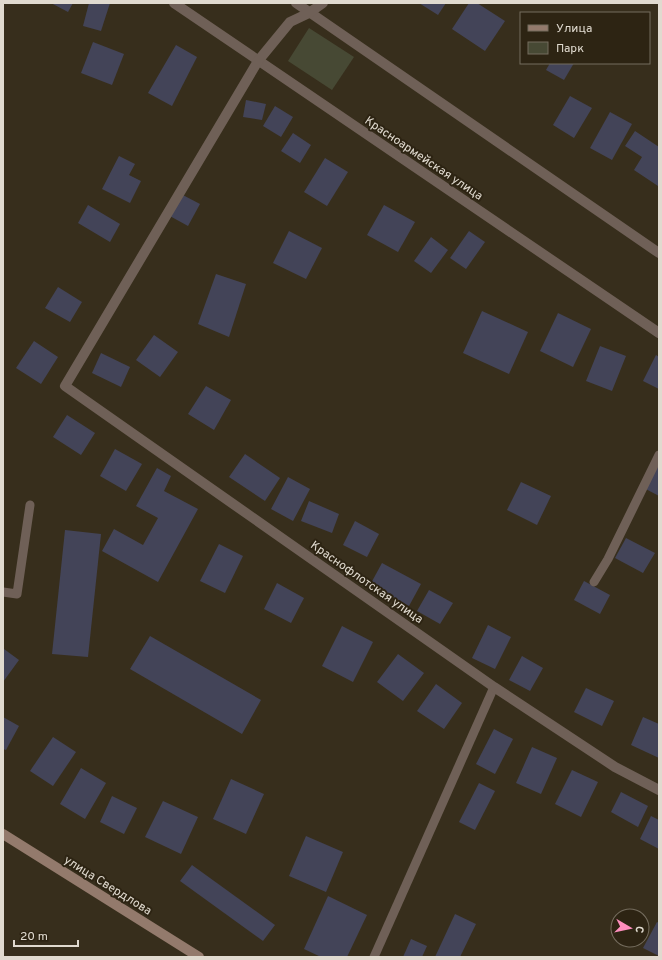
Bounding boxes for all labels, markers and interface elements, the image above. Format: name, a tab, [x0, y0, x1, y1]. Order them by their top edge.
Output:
legend	[520, 12, 650, 64]
text: Улица	[556, 21, 592, 37]
text: Парк	[556, 41, 584, 57]
street label: Красноармейская улица	[361, 113, 486, 204]
street label: Краснофлотская улица	[307, 538, 426, 628]
street label: улица Свердлова	[61, 852, 154, 919]
north arrow	[610, 908, 650, 948]
scale bar	[14, 922, 78, 948]
text: С	[631, 925, 646, 934]
text: 20 m	[20, 929, 48, 945]

